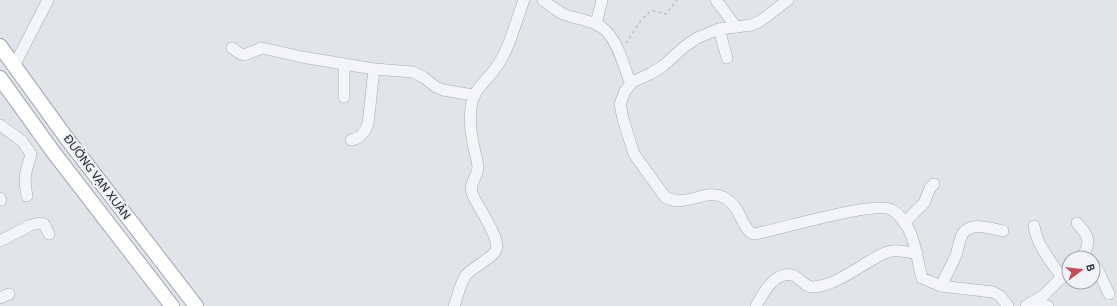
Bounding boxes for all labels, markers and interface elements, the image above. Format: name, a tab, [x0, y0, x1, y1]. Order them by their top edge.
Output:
street label: ĐƯỜNG VẠN XUÂN	[61, 131, 134, 222]
north arrow	[1061, 250, 1101, 290]
text: B	[1083, 262, 1098, 273]

